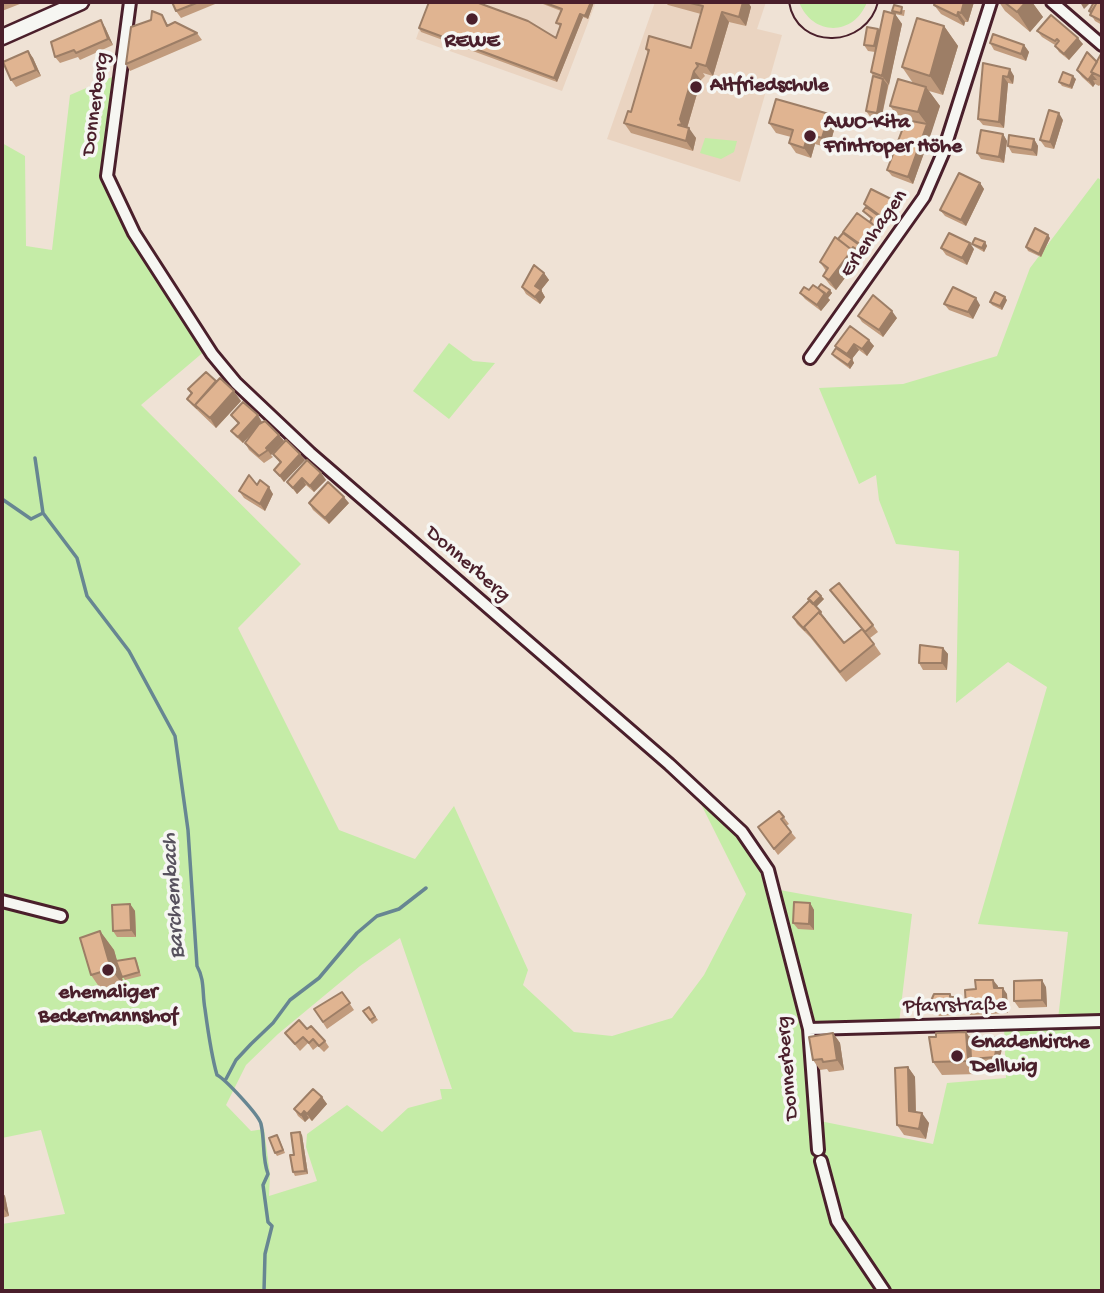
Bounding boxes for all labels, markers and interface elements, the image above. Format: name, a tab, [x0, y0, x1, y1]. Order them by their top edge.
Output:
marker: REWE	[464, 11, 480, 27]
place label: REWE	[444, 30, 500, 56]
street label: Donnerberg	[77, 51, 117, 157]
place label: Altfriedschule	[710, 74, 829, 100]
marker: Altfriedschule	[688, 79, 704, 95]
place label: AWO-Kita Frintroper Höhe	[824, 111, 962, 161]
marker: AWO-Kita Frintroper Höhe	[802, 128, 818, 144]
street label: Erlenhagen	[836, 185, 914, 283]
street label: Donnerberg	[419, 521, 515, 609]
water label: Barchembach	[157, 832, 193, 960]
marker: ehemaliger Beckermannshof	[100, 962, 116, 978]
place label: ehemaliger Beckermannshof	[38, 981, 178, 1031]
street label: Pfarrstraße	[903, 993, 1007, 1021]
street label: Donnerberg	[772, 1015, 806, 1121]
place label: Gnadenkirche Dellwig	[971, 1031, 1090, 1081]
marker: Gnadenkirche Dellwig	[949, 1048, 965, 1064]

